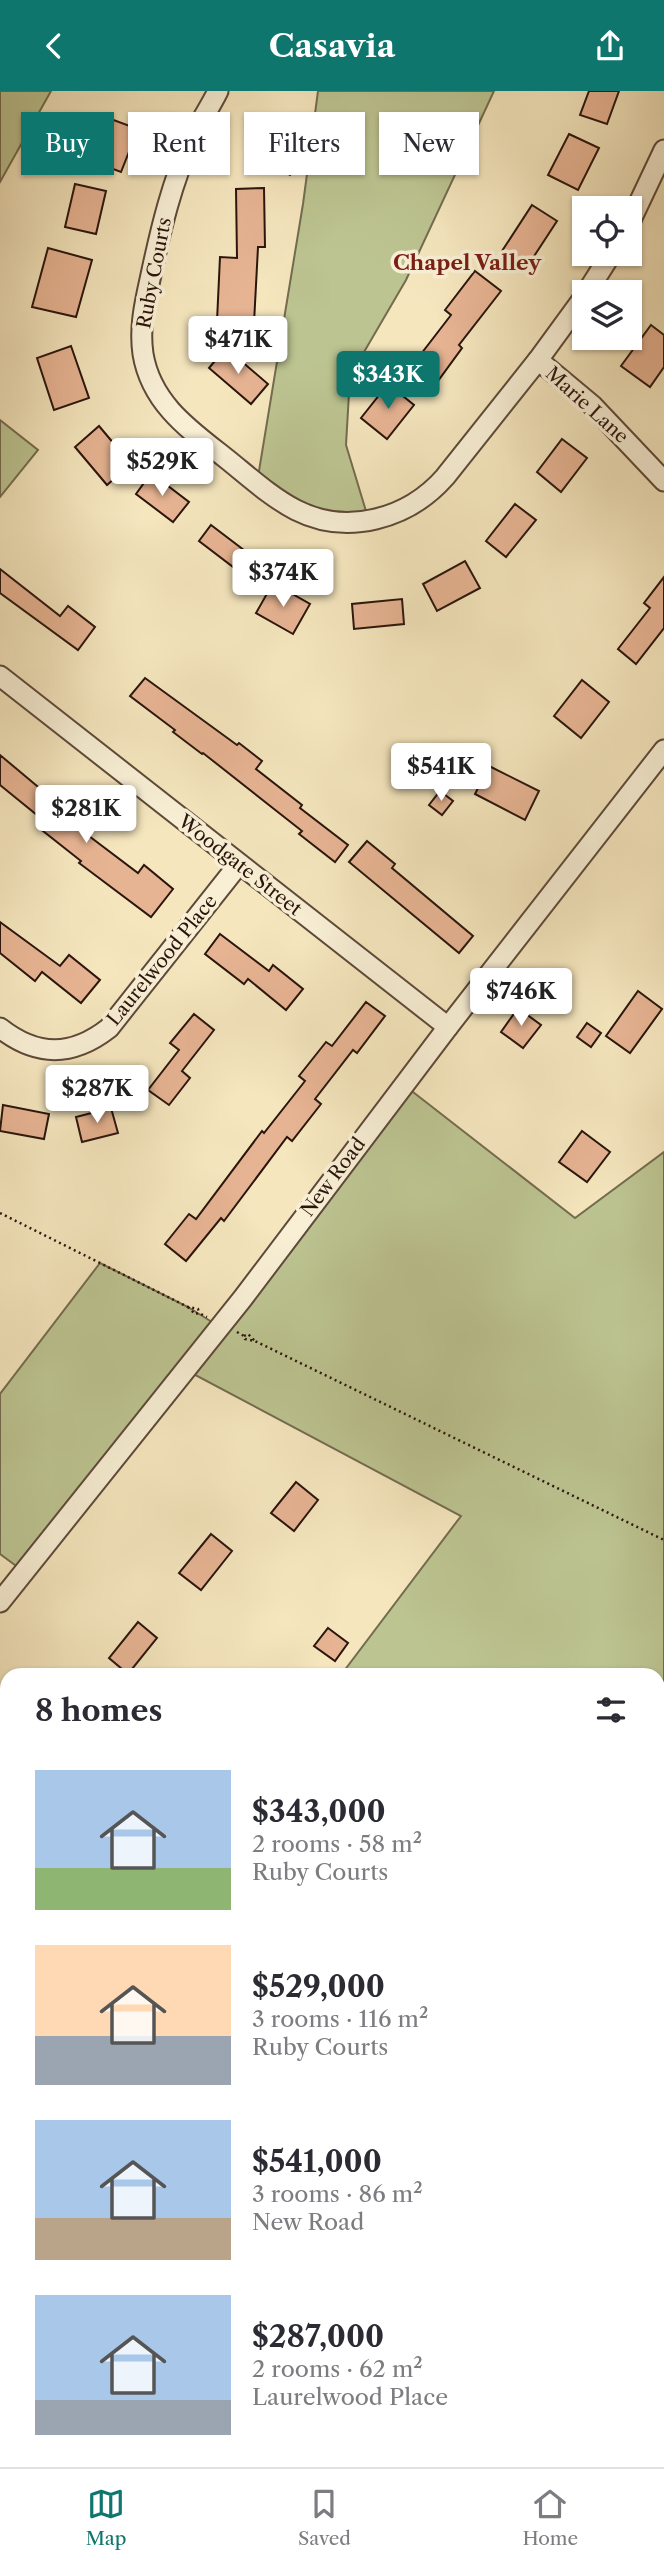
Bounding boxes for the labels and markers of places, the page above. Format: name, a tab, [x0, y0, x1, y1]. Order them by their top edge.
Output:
pin: $471K	[189, 317, 287, 376]
pin: $343K	[339, 351, 437, 411]
pin: $529K	[113, 439, 211, 498]
pin: $374K	[234, 549, 332, 609]
pin: $541K	[392, 743, 490, 803]
pin: $281K	[37, 785, 135, 845]
pin: $746K	[472, 969, 570, 1028]
pin: $287K	[48, 1065, 146, 1125]

